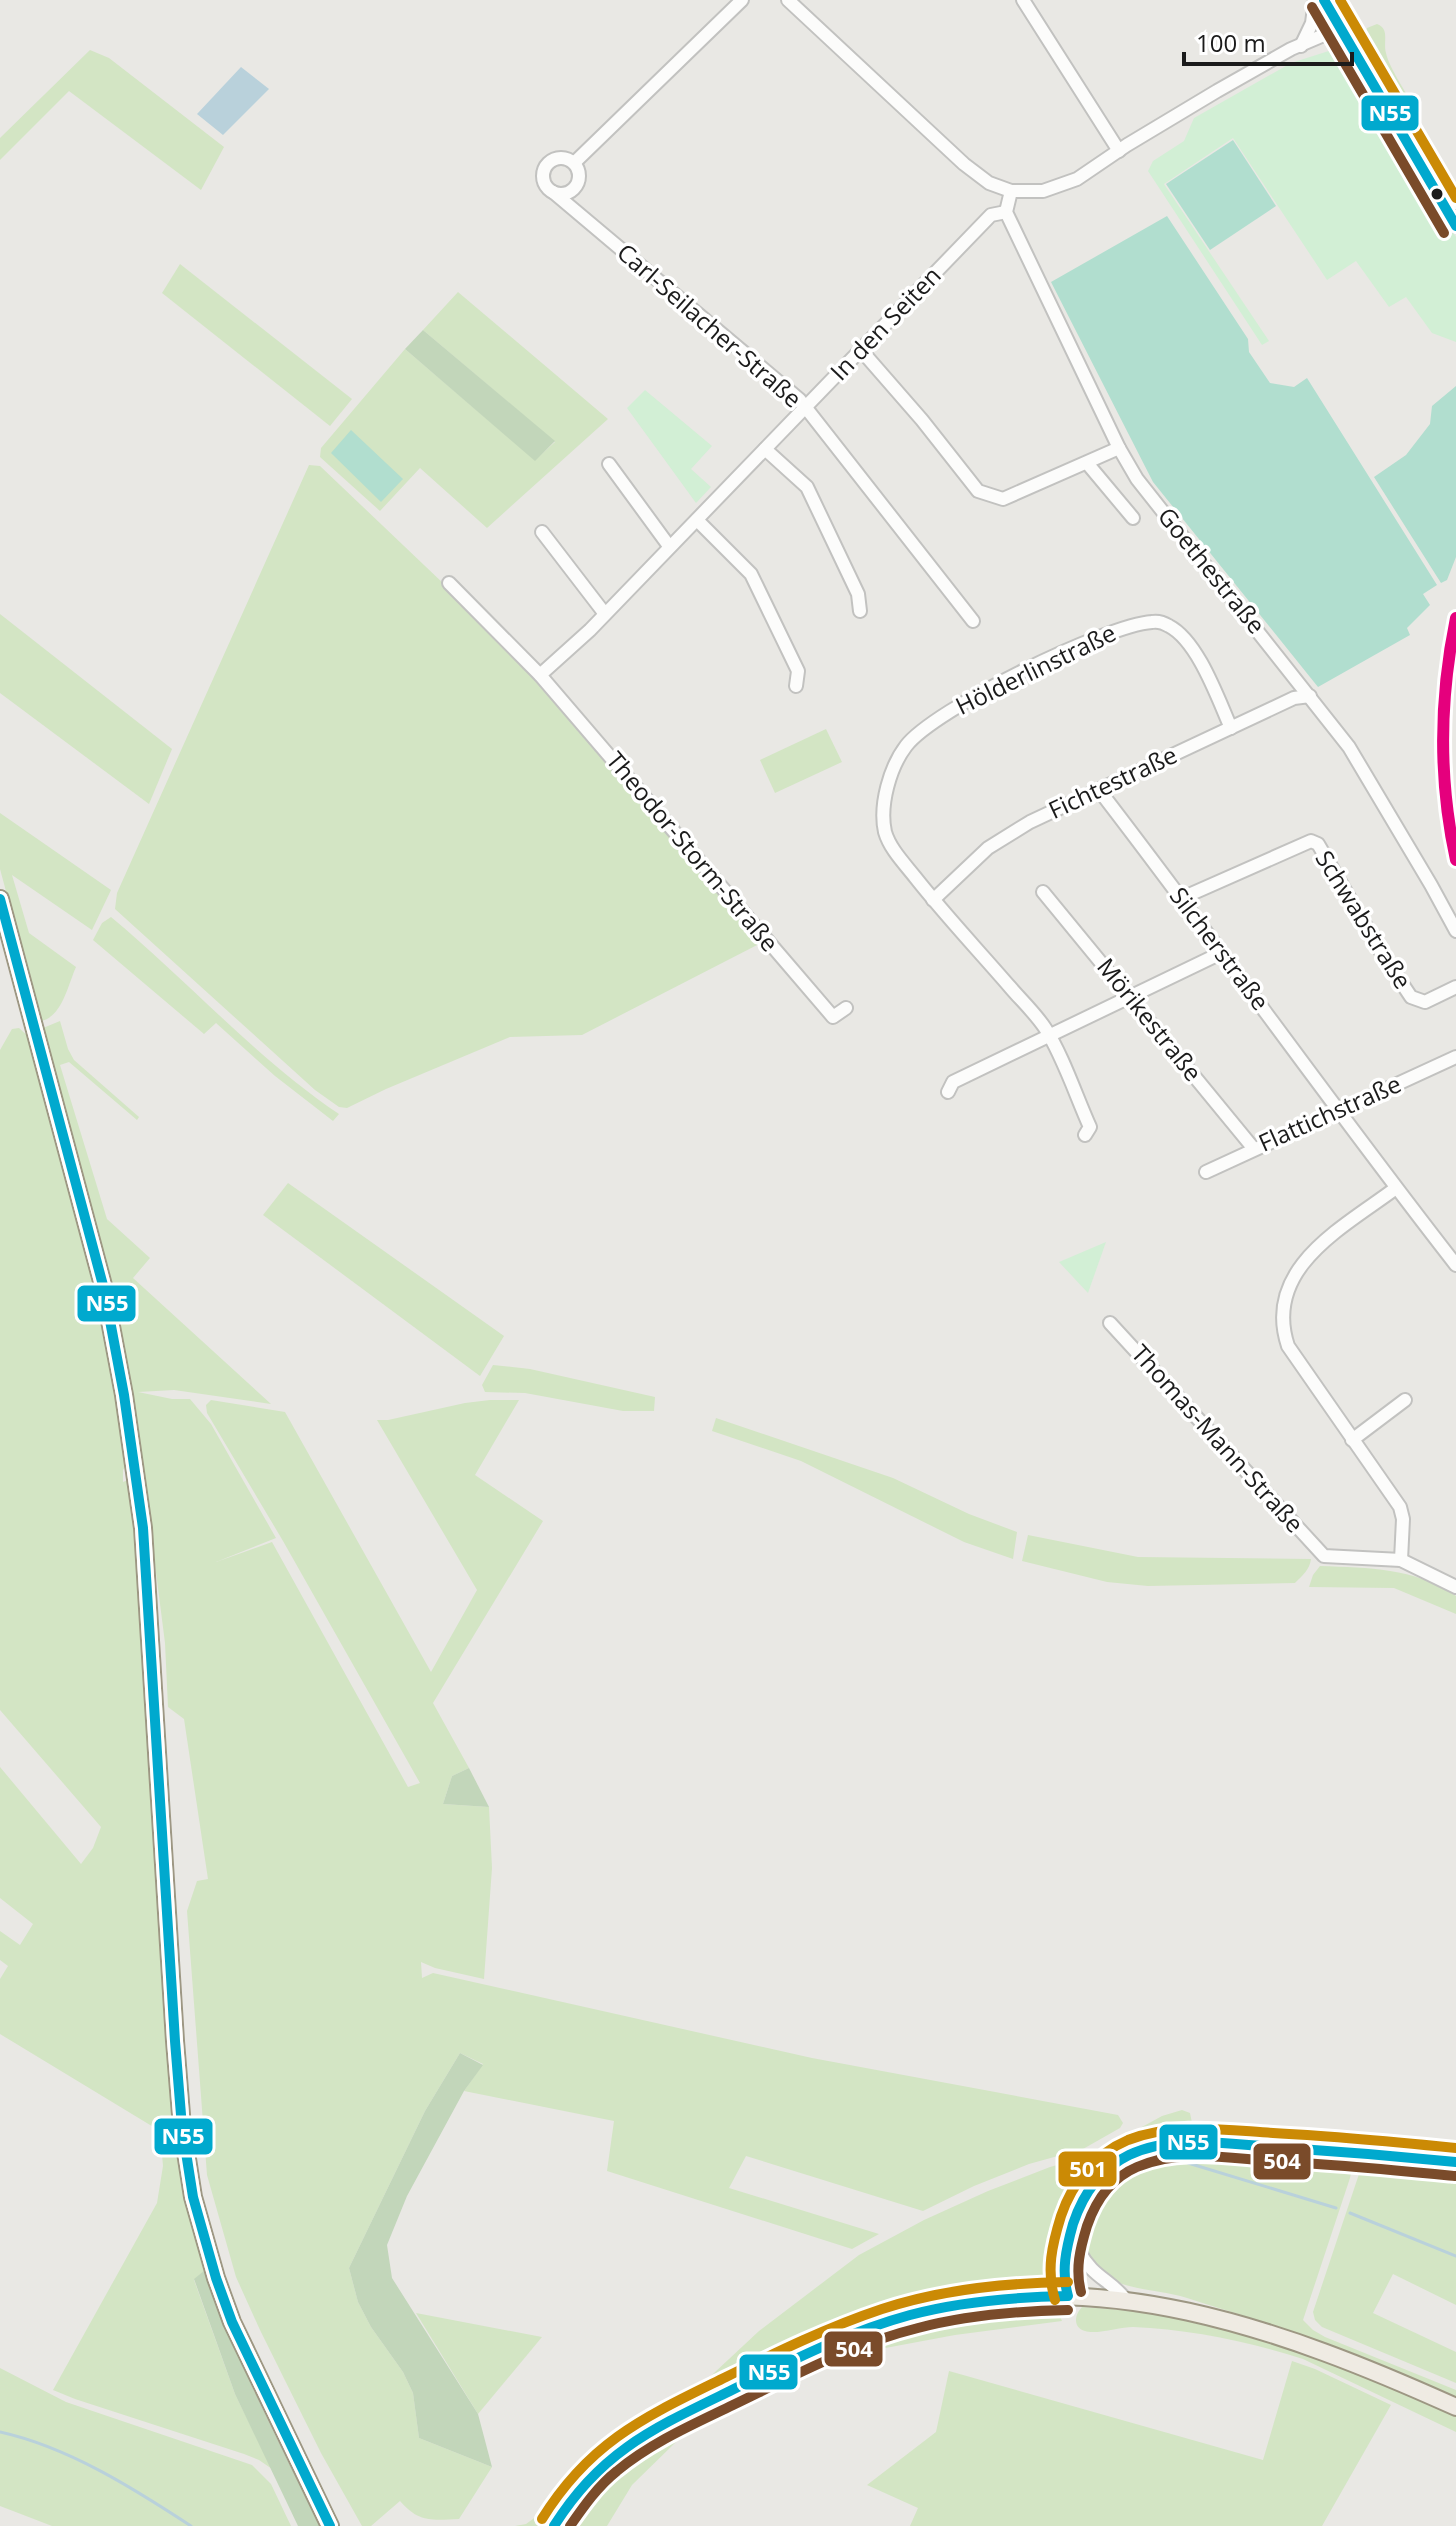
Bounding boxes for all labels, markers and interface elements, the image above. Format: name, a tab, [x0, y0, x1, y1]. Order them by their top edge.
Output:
scale bar	[1184, 16, 1352, 66]
text: 100 m	[1196, 26, 1266, 59]
line badge: N55	[1360, 94, 1420, 132]
text: N55	[1368, 97, 1412, 127]
unlabelled marker	[1429, 186, 1445, 202]
street label: Carl-Seilacher-Straße	[611, 235, 809, 414]
street label: In den Seiten	[822, 259, 948, 387]
street label: Goethestraße	[1151, 500, 1273, 640]
street label: Hölderlinstraße	[950, 616, 1121, 722]
street label: Fichtestraße	[1043, 737, 1182, 826]
street label: Theodor-Storm-Straße	[600, 744, 787, 958]
street label: Schwabstraße	[1309, 844, 1420, 995]
street label: Silcherstraße	[1163, 880, 1277, 1016]
street label: Mörikestraße	[1090, 951, 1210, 1088]
street label: Flattichstraße	[1253, 1066, 1406, 1159]
line badge: N55	[76, 1284, 137, 1323]
text: N55	[85, 1287, 129, 1317]
street label: Thomas-Mann-Straße	[1125, 1337, 1311, 1539]
line badge: N55	[153, 2117, 214, 2156]
text: N55	[161, 2120, 205, 2150]
line badge: N55	[1158, 2123, 1219, 2161]
text: N55	[1166, 2126, 1210, 2156]
line badge: 504	[1252, 2142, 1312, 2181]
text: 504	[1263, 2145, 1301, 2175]
line badge: 501	[1057, 2150, 1118, 2188]
text: 501	[1069, 2153, 1107, 2183]
line badge: 504	[823, 2330, 884, 2368]
text: 504	[835, 2333, 873, 2363]
line badge: N55	[738, 2353, 799, 2391]
text: N55	[747, 2356, 791, 2386]

